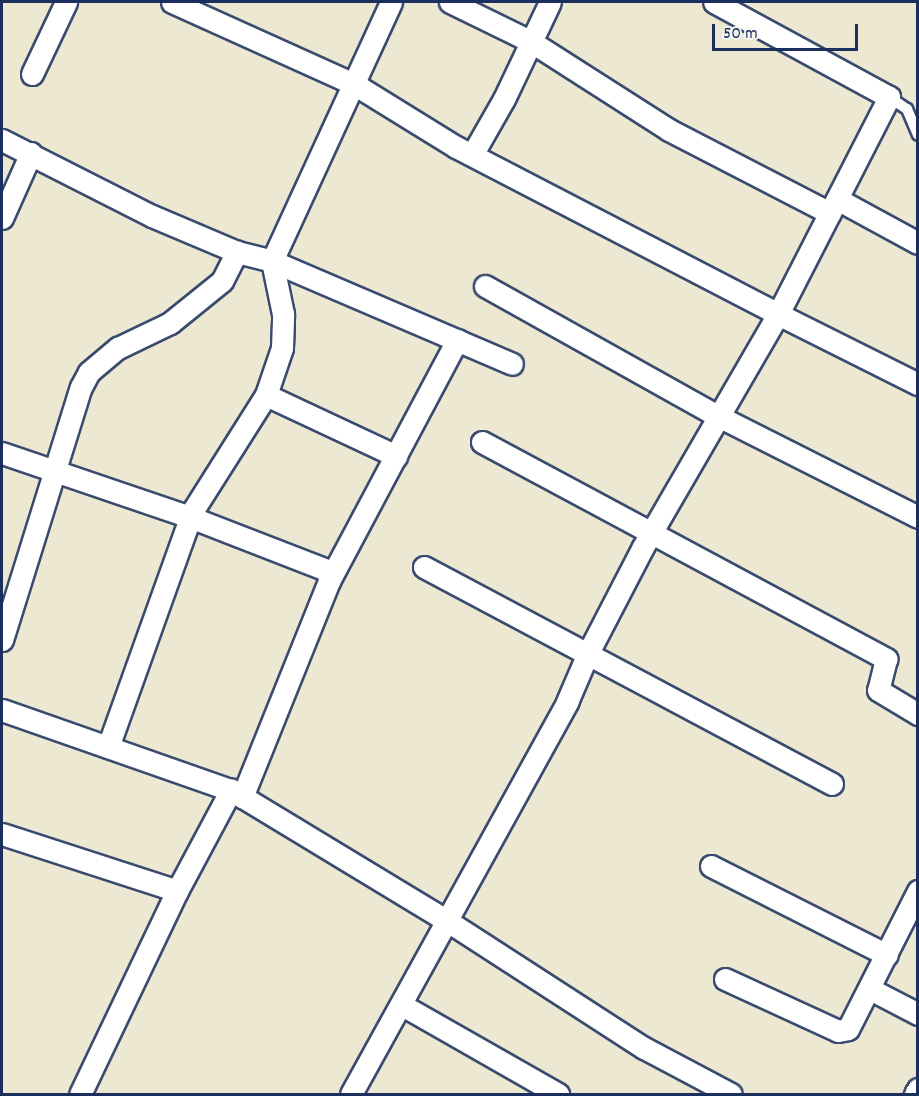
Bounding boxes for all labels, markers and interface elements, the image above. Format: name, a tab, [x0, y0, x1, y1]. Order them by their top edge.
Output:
scale bar	[715, 12, 860, 50]
text: 50 m	[723, 22, 758, 47]

